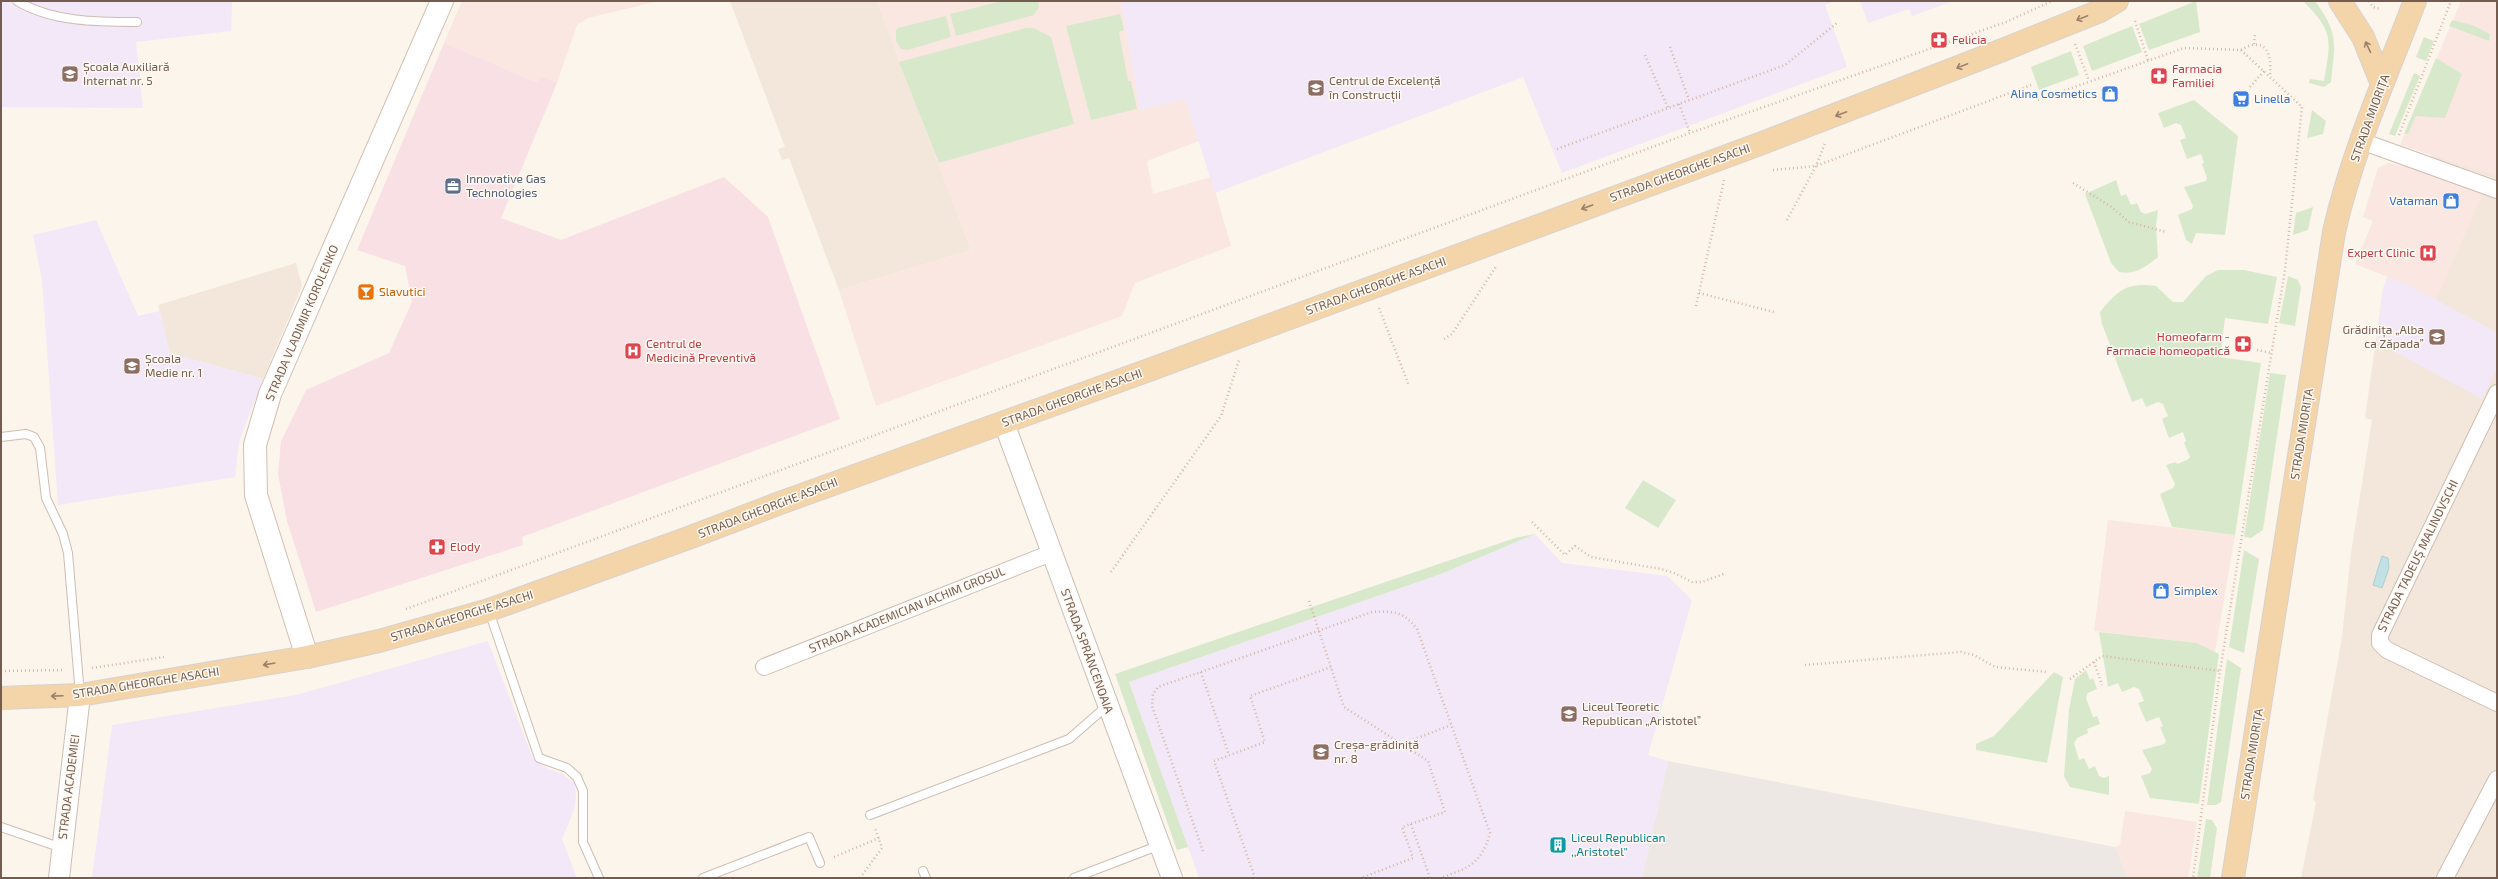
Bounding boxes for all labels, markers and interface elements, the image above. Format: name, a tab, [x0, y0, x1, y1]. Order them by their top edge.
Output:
one-way arrow	[2077, 14, 2089, 22]
pharmacy icon: Felicia	[1929, 30, 1949, 50]
place label: Felicia	[1952, 32, 1987, 46]
one-way arrow	[2364, 42, 2371, 54]
place label: Școala Auxiliară Internat nr. 5	[83, 59, 170, 87]
place label: Farmacia Familiei	[2172, 61, 2222, 89]
one-way arrow	[1956, 62, 1968, 70]
school or university icon: Școala Auxiliară Internat nr. 5	[60, 64, 80, 84]
pharmacy icon: Farmacia Familiei	[2149, 66, 2169, 86]
street label: STRADA MIORIȚA	[2347, 71, 2393, 164]
place label: Centrul de Excelență în Construcții	[1328, 73, 1441, 103]
school or university icon: Centrul de Excelență în Construcții	[1306, 78, 1326, 98]
shop icon: Alina Cosmetics	[2100, 84, 2120, 104]
place label: Alina Cosmetics	[2011, 86, 2097, 100]
supermarket icon: Linella	[2231, 89, 2251, 109]
place label: Linella	[2254, 91, 2290, 105]
one-way arrow	[1835, 110, 1847, 118]
street label: STRADA GHEORGHE ASACHI	[1608, 140, 1752, 204]
place label: Innovative Gas Technologies	[466, 171, 546, 199]
office icon: Innovative Gas Technologies	[443, 176, 463, 196]
shop icon: Vataman	[2441, 191, 2461, 211]
place label: Vataman	[2389, 193, 2438, 207]
one-way arrow	[1581, 204, 1594, 211]
street label: STRADA VLADIMIR KOROLENKO	[262, 242, 340, 403]
hospital icon: Expert Clinic	[2418, 243, 2438, 263]
place label: Expert Clinic	[2347, 245, 2415, 259]
street label: STRADA GHEORGHE ASACHI	[1304, 253, 1448, 317]
bar icon: Slavutici	[356, 282, 376, 302]
place label: Slavutici	[379, 284, 426, 298]
place label: Grădinița „Alba ca Zăpada”	[2342, 322, 2424, 350]
school or university icon: Grădinița „Alba ca Zăpada”	[2427, 327, 2447, 347]
place label: Homeofarm - Farmacie homeopatică	[2106, 329, 2230, 357]
pharmacy icon: Homeofarm - Farmacie homeopatică	[2233, 334, 2253, 354]
place label: Centrul de Medicină Preventivă	[646, 336, 756, 364]
hospital icon: Centrul de Medicină Preventivă	[623, 341, 643, 361]
place label: Școala Medie nr. 1	[145, 351, 202, 379]
school or university icon: Școala Medie nr. 1	[122, 356, 142, 376]
street label: STRADA GHEORGHE ASACHI	[1000, 365, 1144, 429]
street label: STRADA MIORIȚA	[2287, 387, 2317, 481]
street label: STRADA GHEORGHE ASACHI	[696, 474, 839, 540]
street label: STRADA TADEUȘ MALINOVSCHI	[2374, 477, 2462, 635]
pharmacy icon: Elody	[427, 537, 447, 557]
place label: Elody	[450, 539, 481, 553]
street label: STRADA ACADEMICIAN IACHIM GROSUL	[806, 563, 1007, 655]
shop icon: Simplex	[2151, 581, 2171, 601]
place label: Simplex	[2174, 583, 2218, 597]
street label: STRADA SPRÂNCENOAIA	[1059, 586, 1117, 715]
street label: STRADA GHEORGHE ASACHI	[389, 587, 535, 643]
one-way arrow	[263, 660, 276, 668]
street label: STRADA GHEORGHE ASACHI	[72, 664, 220, 701]
one-way arrow	[51, 692, 64, 700]
place label: Liceul Teoretic Republican „Aristotel”	[1582, 699, 1701, 727]
school or university icon: Liceul Teoretic Republican „Aristotel”	[1559, 704, 1579, 724]
street label: STRADA MIORIȚA	[2237, 707, 2267, 801]
street label: STRADA ACADEMIEI	[55, 733, 81, 840]
place label: Creșa-grădiniță nr. 8	[1334, 737, 1419, 765]
school or university icon: Creșa-grădiniță nr. 8	[1311, 742, 1331, 762]
place label: Liceul Republican ,,Aristotel"	[1571, 830, 1666, 858]
building icon: Liceul Republican ,,Aristotel"	[1548, 835, 1568, 855]

